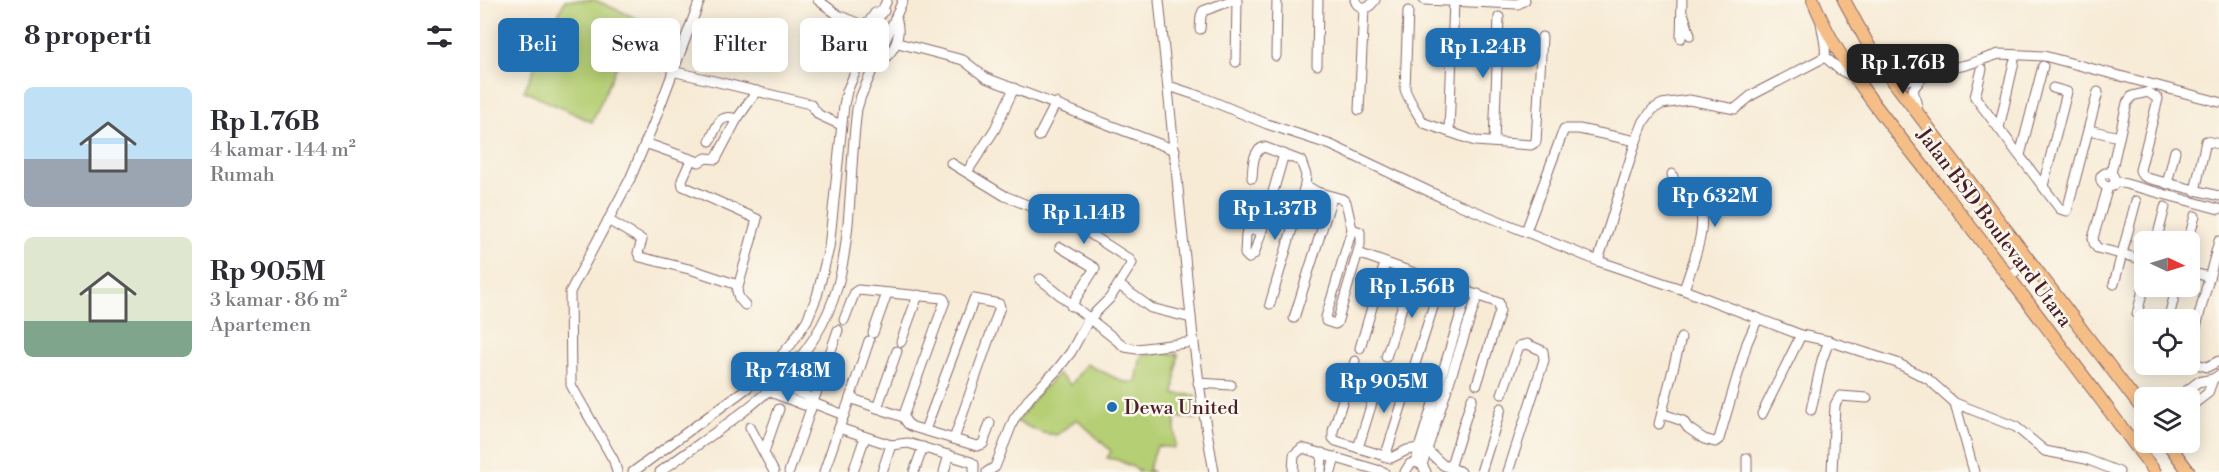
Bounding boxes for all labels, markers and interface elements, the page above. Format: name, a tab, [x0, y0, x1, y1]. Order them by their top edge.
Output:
chip: Beli	[498, 18, 579, 72]
chip: Sewa	[591, 18, 680, 72]
chip: Filter	[692, 18, 788, 72]
chip: Baru	[800, 18, 889, 72]
text: 8 properti	[24, 20, 151, 52]
icon: filters	[423, 20, 456, 53]
pin: Rp 1.24B	[1421, 28, 1545, 79]
text: Rp 1.24B	[1439, 35, 1527, 60]
pin: Rp 1.76B	[1841, 44, 1965, 95]
text: Rp 1.76B	[1861, 51, 1945, 76]
text: Rp 1.76B	[210, 106, 320, 138]
icon: home	[72, 111, 144, 183]
street label: Jalan BSD Boulevard Utara	[1910, 123, 2077, 333]
text: 4 kamar · 144 m²	[210, 138, 356, 163]
text: Rumah	[210, 163, 275, 188]
pin: Rp 632M	[1660, 177, 1770, 228]
text: Rp 632M	[1672, 184, 1758, 209]
pin: Rp 1.37B	[1213, 190, 1337, 241]
pin: Rp 1.14B	[1022, 194, 1146, 245]
text: Rp 1.37B	[1233, 197, 1317, 222]
text: Rp 1.14B	[1042, 201, 1126, 226]
north arrow	[2134, 231, 2200, 297]
map controls	[2134, 231, 2200, 453]
text: Rp 905M	[210, 256, 325, 288]
icon: home	[72, 261, 144, 333]
pin: Rp 1.56B	[1350, 268, 1474, 319]
text: Rp 1.56B	[1369, 275, 1455, 300]
text: 3 kamar · 86 m²	[210, 288, 347, 313]
button: locate	[2134, 309, 2200, 375]
text: Apartemen	[210, 313, 311, 338]
pin: Rp 748M	[733, 352, 843, 403]
text: Rp 748M	[745, 359, 831, 384]
pin: Rp 905M	[1329, 363, 1439, 414]
text: Rp 905M	[1340, 370, 1428, 395]
button: layers	[2134, 387, 2200, 453]
place label: Dewa United	[1124, 396, 1239, 421]
marker: Dewa United	[1105, 400, 1119, 414]

